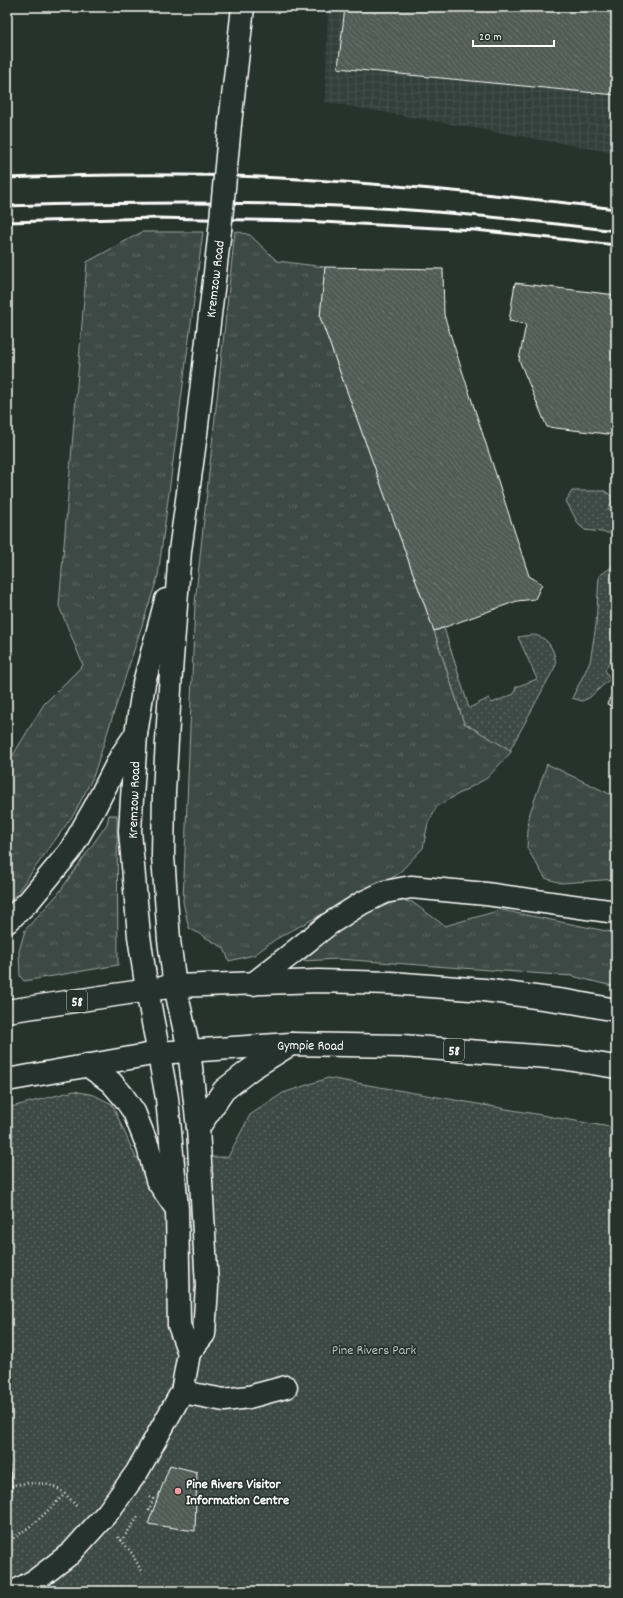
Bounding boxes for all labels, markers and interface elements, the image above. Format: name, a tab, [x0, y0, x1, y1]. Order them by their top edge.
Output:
scale bar	[473, 22, 554, 48]
text: 20 m	[479, 29, 502, 46]
street label: Kremzow Road	[202, 240, 231, 319]
street label: Kremzow Road	[124, 761, 146, 839]
road number: 58	[67, 990, 87, 1012]
street label: Gympie Road	[276, 1036, 344, 1057]
road number: 58	[444, 1039, 464, 1061]
park label: Pine Rivers Park	[332, 1341, 416, 1361]
place label: Pine Rivers Visitor Information Centre	[186, 1475, 289, 1511]
marker: Pine Rivers Visitor Information Centre	[173, 1486, 183, 1496]

